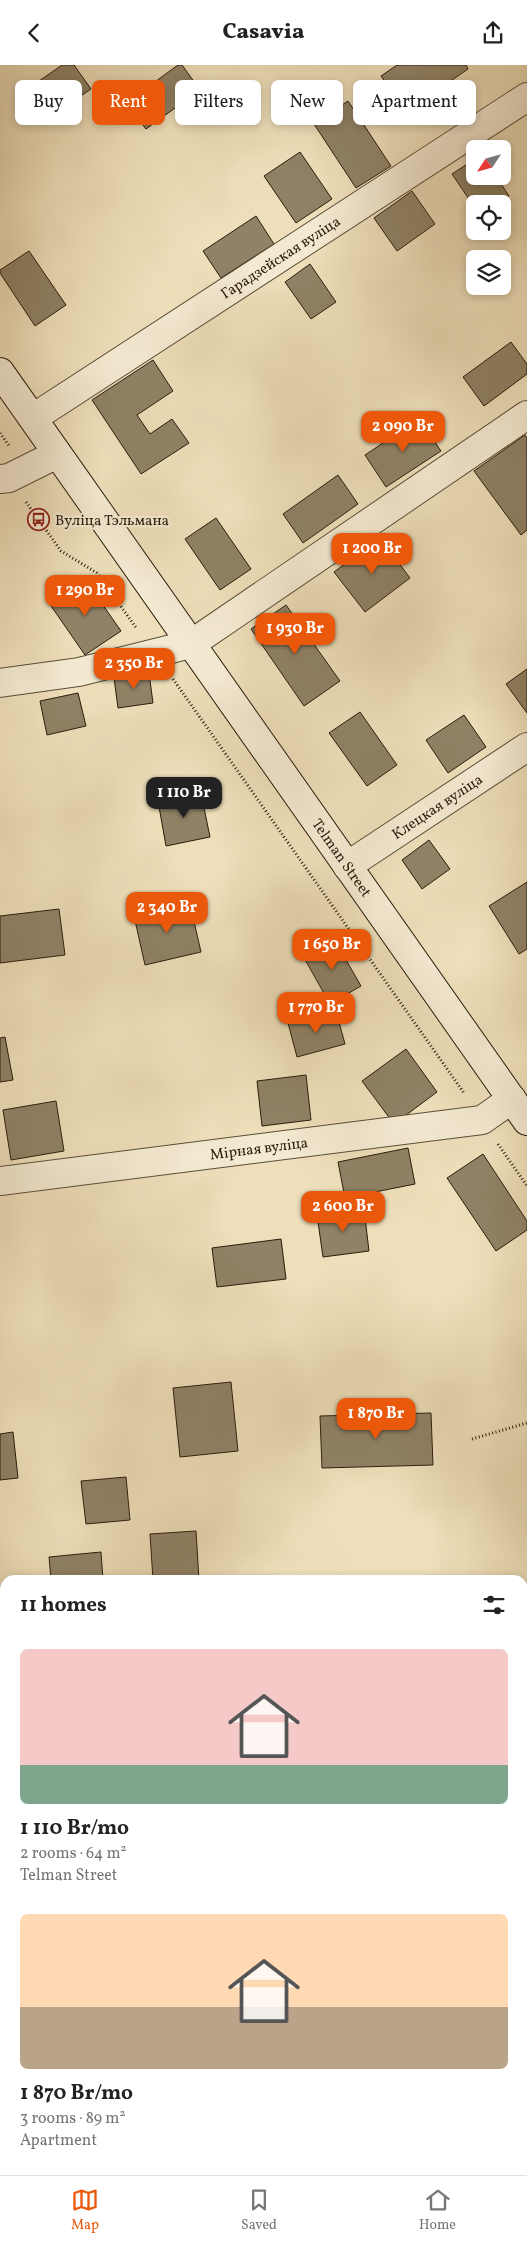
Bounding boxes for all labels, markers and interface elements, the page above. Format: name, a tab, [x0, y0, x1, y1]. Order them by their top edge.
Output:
text: Casavia	[223, 17, 305, 48]
icon: back	[20, 19, 48, 47]
icon: share	[479, 19, 507, 47]
chip: Buy	[15, 80, 82, 125]
chip: Rent	[92, 80, 165, 125]
chip: Filters	[175, 80, 261, 125]
chip: New	[271, 80, 343, 125]
chip: Apartment	[353, 80, 476, 125]
north arrow	[466, 140, 511, 185]
map controls	[466, 140, 511, 295]
button: locate	[466, 195, 511, 240]
street label: Гарадзейская вуліца	[217, 212, 345, 305]
button: layers	[466, 250, 511, 295]
pin: 2 090 Br	[351, 411, 455, 453]
text: 2 090 Br	[372, 416, 434, 438]
bus stop icon: Вуліца Тэльмана	[27, 508, 51, 532]
place label: Вуліца Тэльмана	[55, 511, 169, 532]
pin: 1 200 Br	[320, 533, 424, 575]
text: 1 200 Br	[342, 538, 402, 560]
pin: 1 290 Br	[33, 575, 137, 617]
text: 1 290 Br	[56, 580, 114, 602]
pin: 1 930 Br	[243, 613, 347, 655]
text: 1 930 Br	[266, 618, 324, 640]
pin: 2 350 Br	[82, 647, 186, 690]
text: 2 350 Br	[105, 653, 163, 675]
street label: Клецкая вуліца	[388, 770, 488, 845]
pin: 1 110 Br	[132, 777, 236, 819]
text: 1 110 Br	[157, 782, 211, 804]
street label: Telman Street	[306, 815, 375, 902]
pin: 2 340 Br	[115, 891, 219, 934]
text: 2 340 Br	[137, 897, 197, 919]
pin: 1 650 Br	[280, 929, 384, 971]
text: 1 650 Br	[303, 934, 361, 956]
pin: 1 770 Br	[264, 991, 368, 1034]
text: 1 770 Br	[288, 997, 344, 1019]
street label: Мірная вуліца	[209, 1133, 309, 1166]
pin: 2 600 Br	[291, 1191, 395, 1233]
text: 2 600 Br	[312, 1196, 374, 1218]
pin: 1 870 Br	[324, 1397, 428, 1440]
text: 1 870 Br	[348, 1403, 404, 1425]
text: 11 homes	[20, 1591, 107, 1620]
icon: filters	[480, 1591, 508, 1619]
icon: home	[219, 1681, 309, 1771]
text: 1 110 Br/mo	[20, 1814, 129, 1843]
text: 2 rooms · 64 m²	[20, 1843, 127, 1865]
text: Telman Street	[20, 1865, 117, 1887]
icon: home	[219, 1946, 309, 2036]
text: 1 870 Br/mo	[20, 2079, 133, 2108]
text: 3 rooms · 89 m²	[20, 2108, 125, 2130]
text: Apartment	[20, 2130, 97, 2152]
tab: Map	[71, 2186, 99, 2235]
tab: Saved	[241, 2186, 277, 2235]
tab: Home	[419, 2186, 456, 2235]

